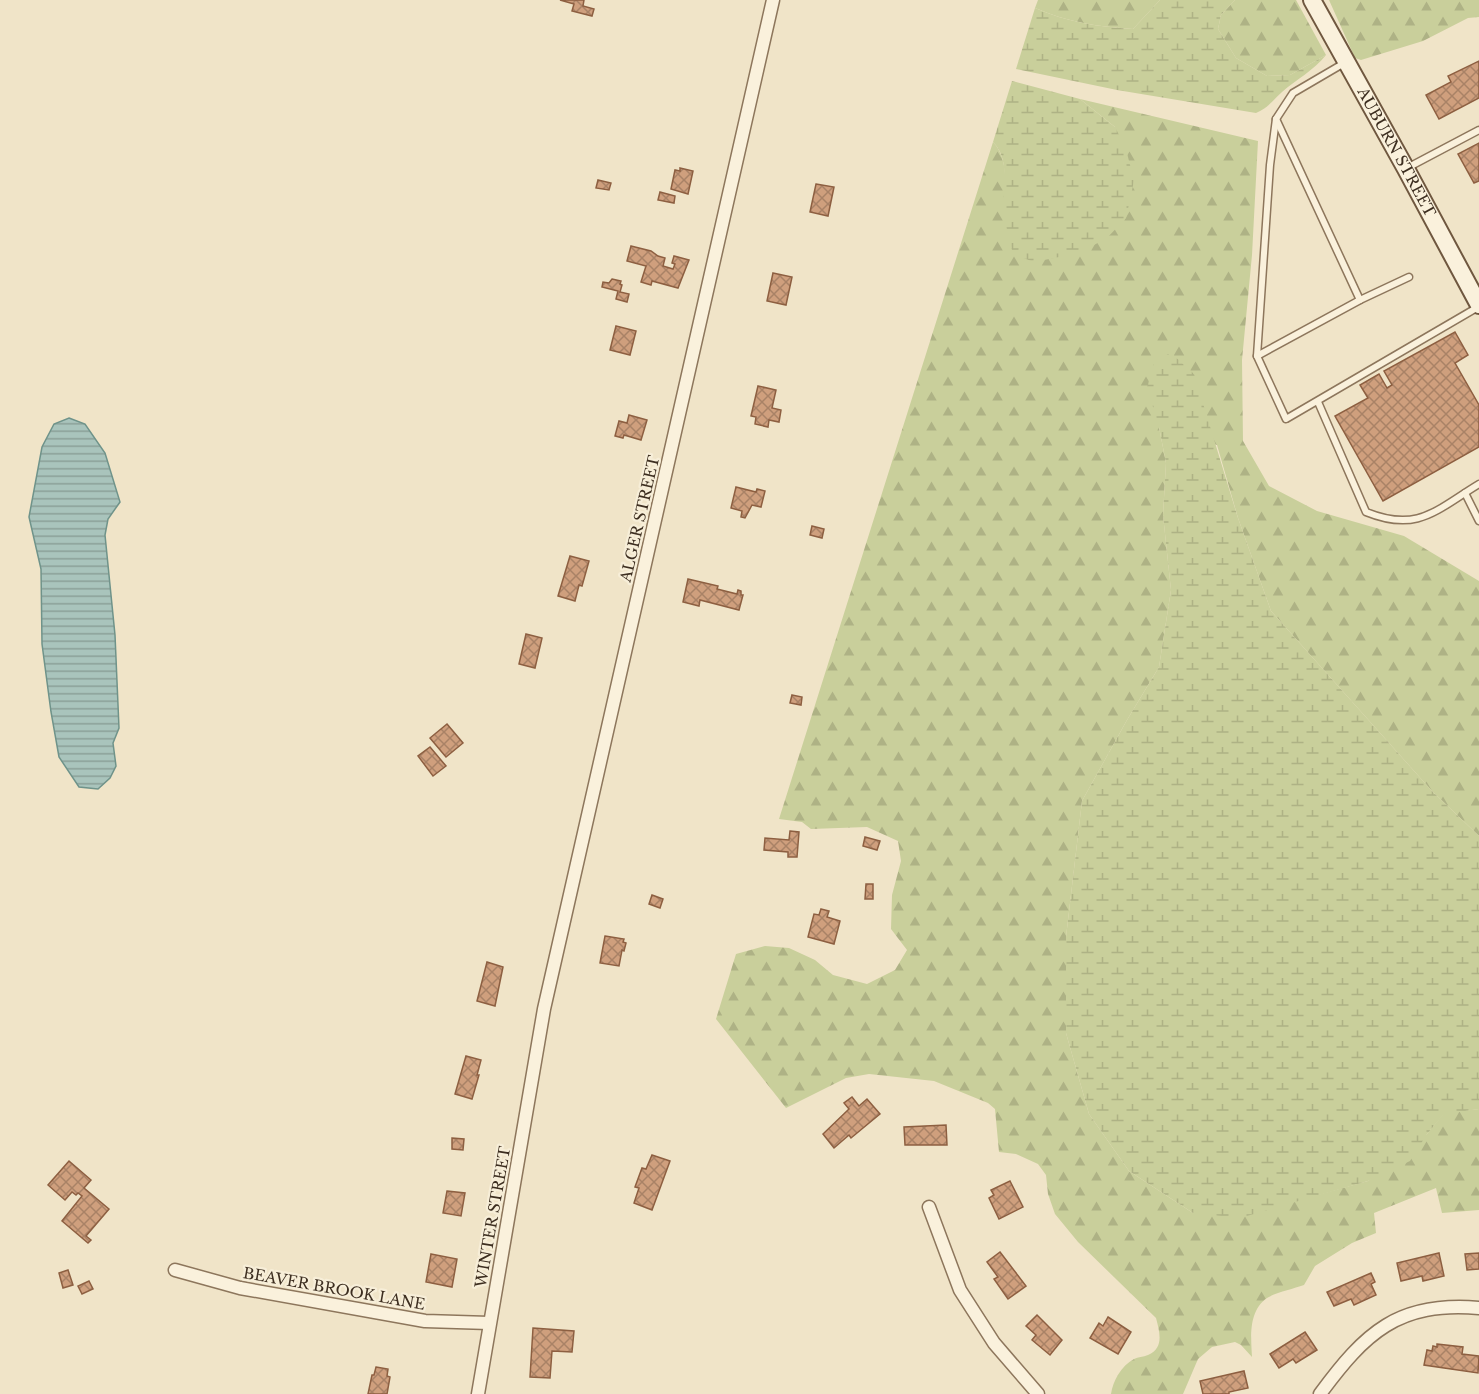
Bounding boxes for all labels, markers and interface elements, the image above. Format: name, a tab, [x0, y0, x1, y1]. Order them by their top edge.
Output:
street label: AUBURN STREET	[1353, 83, 1440, 220]
street label: ALGER STREET	[615, 454, 663, 585]
street label: WINTER STREET	[471, 1145, 514, 1290]
street label: BEAVER BROOK LANE	[241, 1263, 427, 1314]

